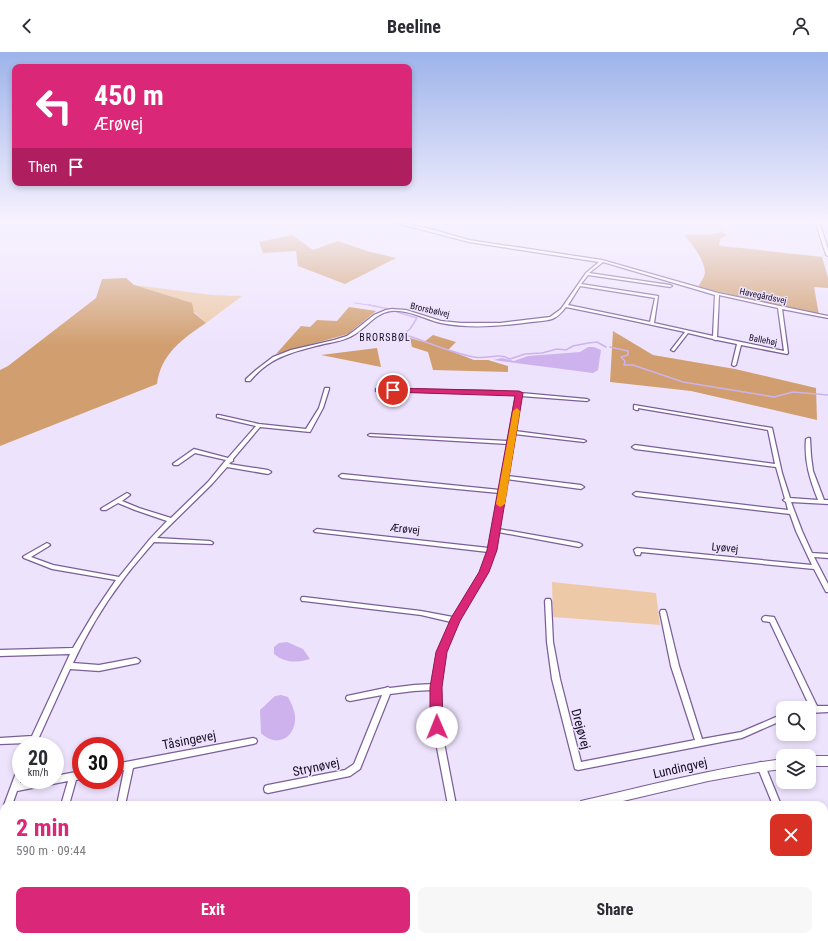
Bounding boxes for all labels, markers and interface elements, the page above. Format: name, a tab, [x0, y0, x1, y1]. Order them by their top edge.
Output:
icon: back	[16, 15, 38, 37]
icon: person	[790, 15, 812, 37]
text: Beeline	[387, 16, 441, 37]
text: 450 m	[94, 79, 164, 112]
icon: left	[28, 80, 80, 132]
text: Ærøvej	[94, 113, 143, 134]
icon: arrive	[65, 156, 87, 178]
text: Then	[28, 158, 57, 176]
street label: Havegårdsvej	[739, 286, 787, 306]
street label: Brorsbølvej	[409, 301, 451, 319]
district label: BRORSBØL	[359, 332, 411, 343]
street label: Ballehøj	[748, 332, 778, 348]
pin	[376, 373, 410, 407]
icon: arrive	[382, 379, 404, 401]
street label: Ærøvej	[388, 521, 421, 537]
street label: Lyøvej	[711, 540, 739, 556]
map controls	[776, 701, 816, 789]
button: search	[776, 701, 816, 741]
position arrow	[416, 706, 458, 748]
street label: Drejøvej	[568, 707, 594, 751]
street label: Tåsingevej	[161, 727, 217, 753]
speed limit sign: 30	[72, 737, 124, 789]
text: 20	[28, 746, 48, 770]
button: layers	[776, 749, 816, 789]
street label: Lundingvej	[651, 754, 709, 782]
street label: Strynøvej	[291, 755, 341, 779]
text: km/h	[28, 767, 48, 778]
text: 2 min	[16, 814, 69, 842]
button: close	[770, 814, 812, 856]
text: 590 m · 09:44	[16, 843, 86, 858]
button: Exit	[16, 887, 410, 933]
button: Share	[418, 887, 812, 933]

